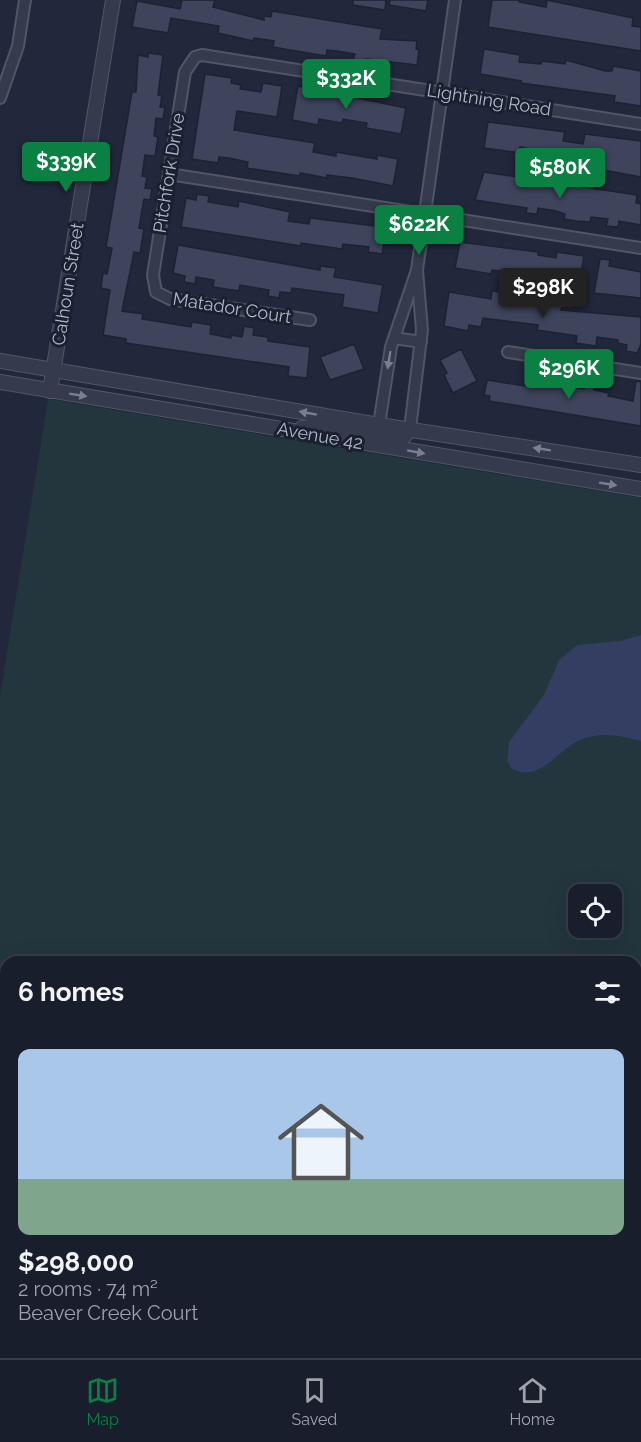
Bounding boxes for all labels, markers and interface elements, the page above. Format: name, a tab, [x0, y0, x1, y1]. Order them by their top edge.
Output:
pin: $332K	[304, 59, 388, 110]
text: $332K	[316, 66, 376, 90]
street label: Lightning Road	[425, 79, 553, 120]
street label: Pitchfork Drive	[149, 111, 188, 234]
pin: $339K	[24, 142, 108, 193]
pin: $580K	[518, 148, 602, 199]
text: $339K	[36, 149, 96, 173]
text: $580K	[529, 155, 591, 179]
pin: $622K	[377, 205, 461, 256]
text: $622K	[389, 212, 449, 236]
street label: Calhoun Street	[47, 221, 88, 347]
pin: $298K	[501, 268, 585, 319]
text: $298K	[512, 275, 574, 299]
street label: Matador Court	[171, 288, 293, 327]
pin: $296K	[527, 349, 611, 400]
one-way arrow	[385, 351, 394, 370]
text: $296K	[538, 356, 600, 380]
one-way arrow	[69, 391, 88, 400]
one-way arrow	[298, 408, 317, 417]
street label: Avenue 42	[275, 418, 365, 453]
one-way arrow	[532, 445, 551, 454]
one-way arrow	[406, 448, 425, 457]
one-way arrow	[599, 479, 618, 488]
map controls	[568, 884, 622, 938]
button: locate	[568, 884, 622, 938]
icon: filters	[591, 976, 624, 1009]
text: 6 homes	[18, 977, 124, 1007]
icon: home	[267, 1088, 375, 1196]
text: $298,000	[18, 1247, 134, 1277]
text: 2 rooms · 74 m²	[18, 1277, 158, 1301]
text: Beaver Creek Court	[18, 1301, 198, 1325]
tab: Map	[86, 1374, 119, 1429]
tab: Saved	[291, 1374, 337, 1429]
tab: Home	[510, 1374, 555, 1429]

